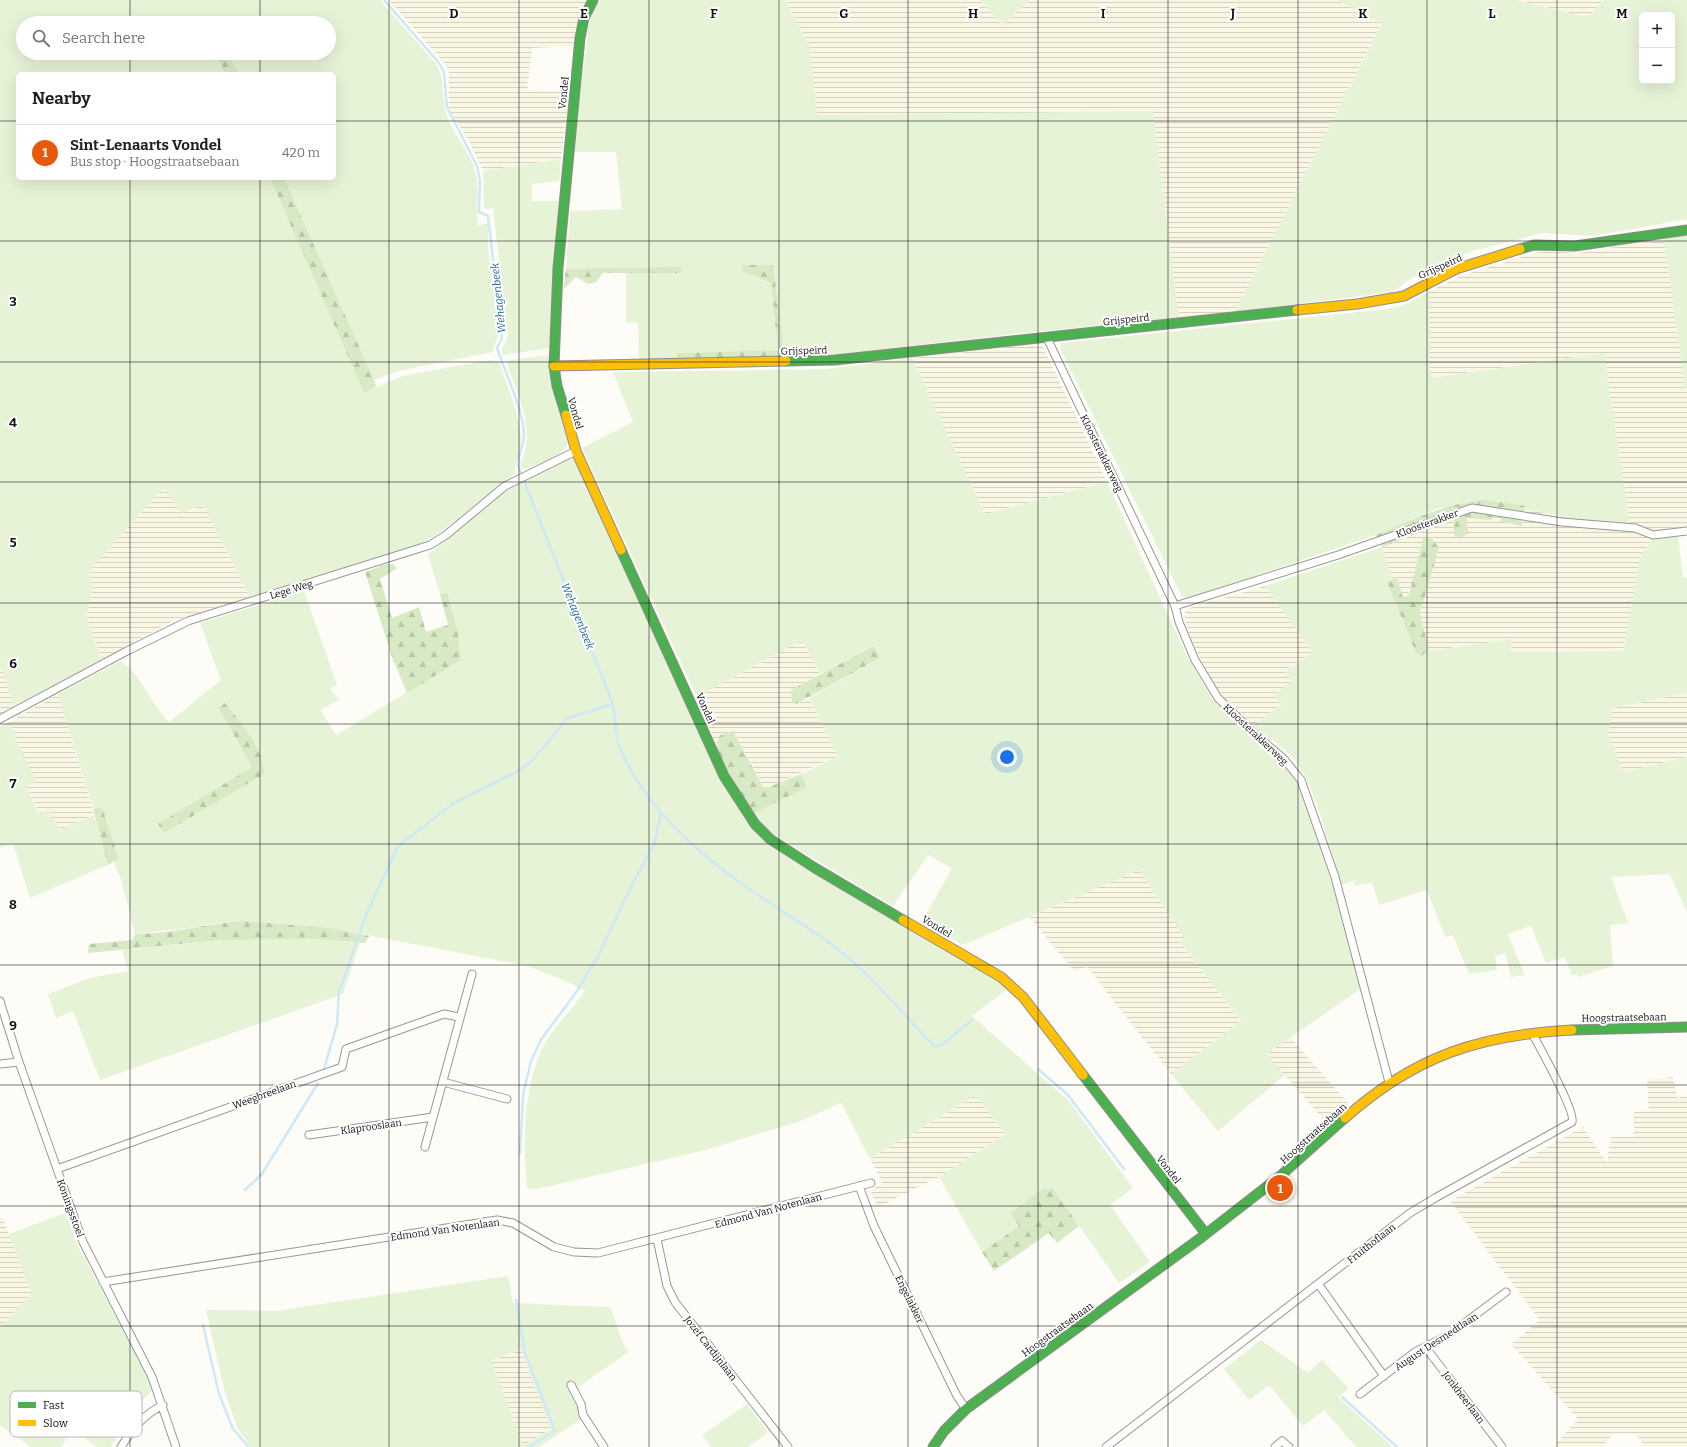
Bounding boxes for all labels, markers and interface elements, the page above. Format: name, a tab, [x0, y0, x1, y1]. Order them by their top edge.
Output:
text: D	[449, 6, 459, 21]
text: E	[580, 6, 588, 21]
text: F	[710, 6, 718, 21]
text: G	[839, 6, 849, 21]
text: H	[968, 6, 978, 21]
text: I	[1101, 6, 1106, 21]
text: J	[1230, 6, 1236, 21]
text: K	[1358, 6, 1368, 21]
text: L	[1488, 6, 1496, 21]
text: M	[1616, 6, 1628, 21]
map controls	[1639, 12, 1675, 84]
button: +	[1639, 12, 1675, 48]
search box	[16, 16, 336, 60]
icon: search	[30, 27, 52, 49]
text: Search here	[62, 29, 145, 47]
button: −	[1639, 48, 1675, 84]
street label: Vondel	[556, 76, 572, 110]
text: Nearby	[32, 88, 91, 109]
text: Sint-Lenaarts Vondel	[70, 136, 222, 154]
text: 1	[42, 145, 48, 160]
text: 420 m	[282, 145, 320, 160]
text: Bus stop · Hoogstraatsebaan	[70, 154, 240, 169]
street label: Grijspeird	[1417, 252, 1464, 282]
water label: Wehagenbeek	[488, 261, 509, 334]
text: 3	[9, 294, 17, 309]
street label: Grijspeird	[1102, 312, 1150, 328]
street label: Grijspeird	[780, 344, 828, 358]
street label: Vondel	[565, 396, 585, 431]
street label: Kloosterakkerweg	[1077, 413, 1125, 494]
text: 4	[9, 415, 17, 430]
street label: Kloosterakker	[1395, 507, 1461, 541]
text: 5	[9, 535, 17, 550]
street label: Lege Weg	[268, 578, 315, 602]
water label: Wehagenbeek	[558, 581, 597, 652]
text: 6	[9, 656, 17, 671]
street label: Vondel	[693, 691, 717, 726]
street label: Kloosterakkerweg	[1220, 702, 1291, 768]
your location	[997, 747, 1017, 767]
text: 7	[10, 776, 17, 791]
text: 8	[9, 897, 17, 912]
street label: Vondel	[919, 913, 954, 940]
street label: Hoogstraatsebaan	[1581, 1011, 1667, 1025]
text: 9	[9, 1018, 17, 1033]
street label: Weegbreelaan	[231, 1078, 298, 1112]
street label: Hoogstraatsebaan	[1278, 1100, 1350, 1167]
street label: Klaprooslaan	[340, 1117, 403, 1137]
street label: Vondel	[1153, 1153, 1183, 1186]
pin: 1	[1267, 1173, 1293, 1203]
street label: Koningsstoel	[54, 1178, 86, 1239]
street label: Edmond Van Notenlaan	[713, 1191, 824, 1231]
street label: Edmond Van Notenlaan	[390, 1216, 501, 1244]
street label: Fruithoflaan	[1345, 1221, 1399, 1266]
street label: Engelakker	[892, 1273, 926, 1326]
street label: Hoogstraatsebaan	[1020, 1300, 1096, 1360]
street label: August Desmedtlaan	[1393, 1310, 1481, 1373]
street label: Jozef Cardijnlaan	[681, 1313, 740, 1384]
street label: Jonkheerlaan	[1439, 1368, 1487, 1427]
legend	[10, 1391, 142, 1437]
text: Fast	[43, 1399, 64, 1412]
text: Slow	[43, 1417, 68, 1430]

